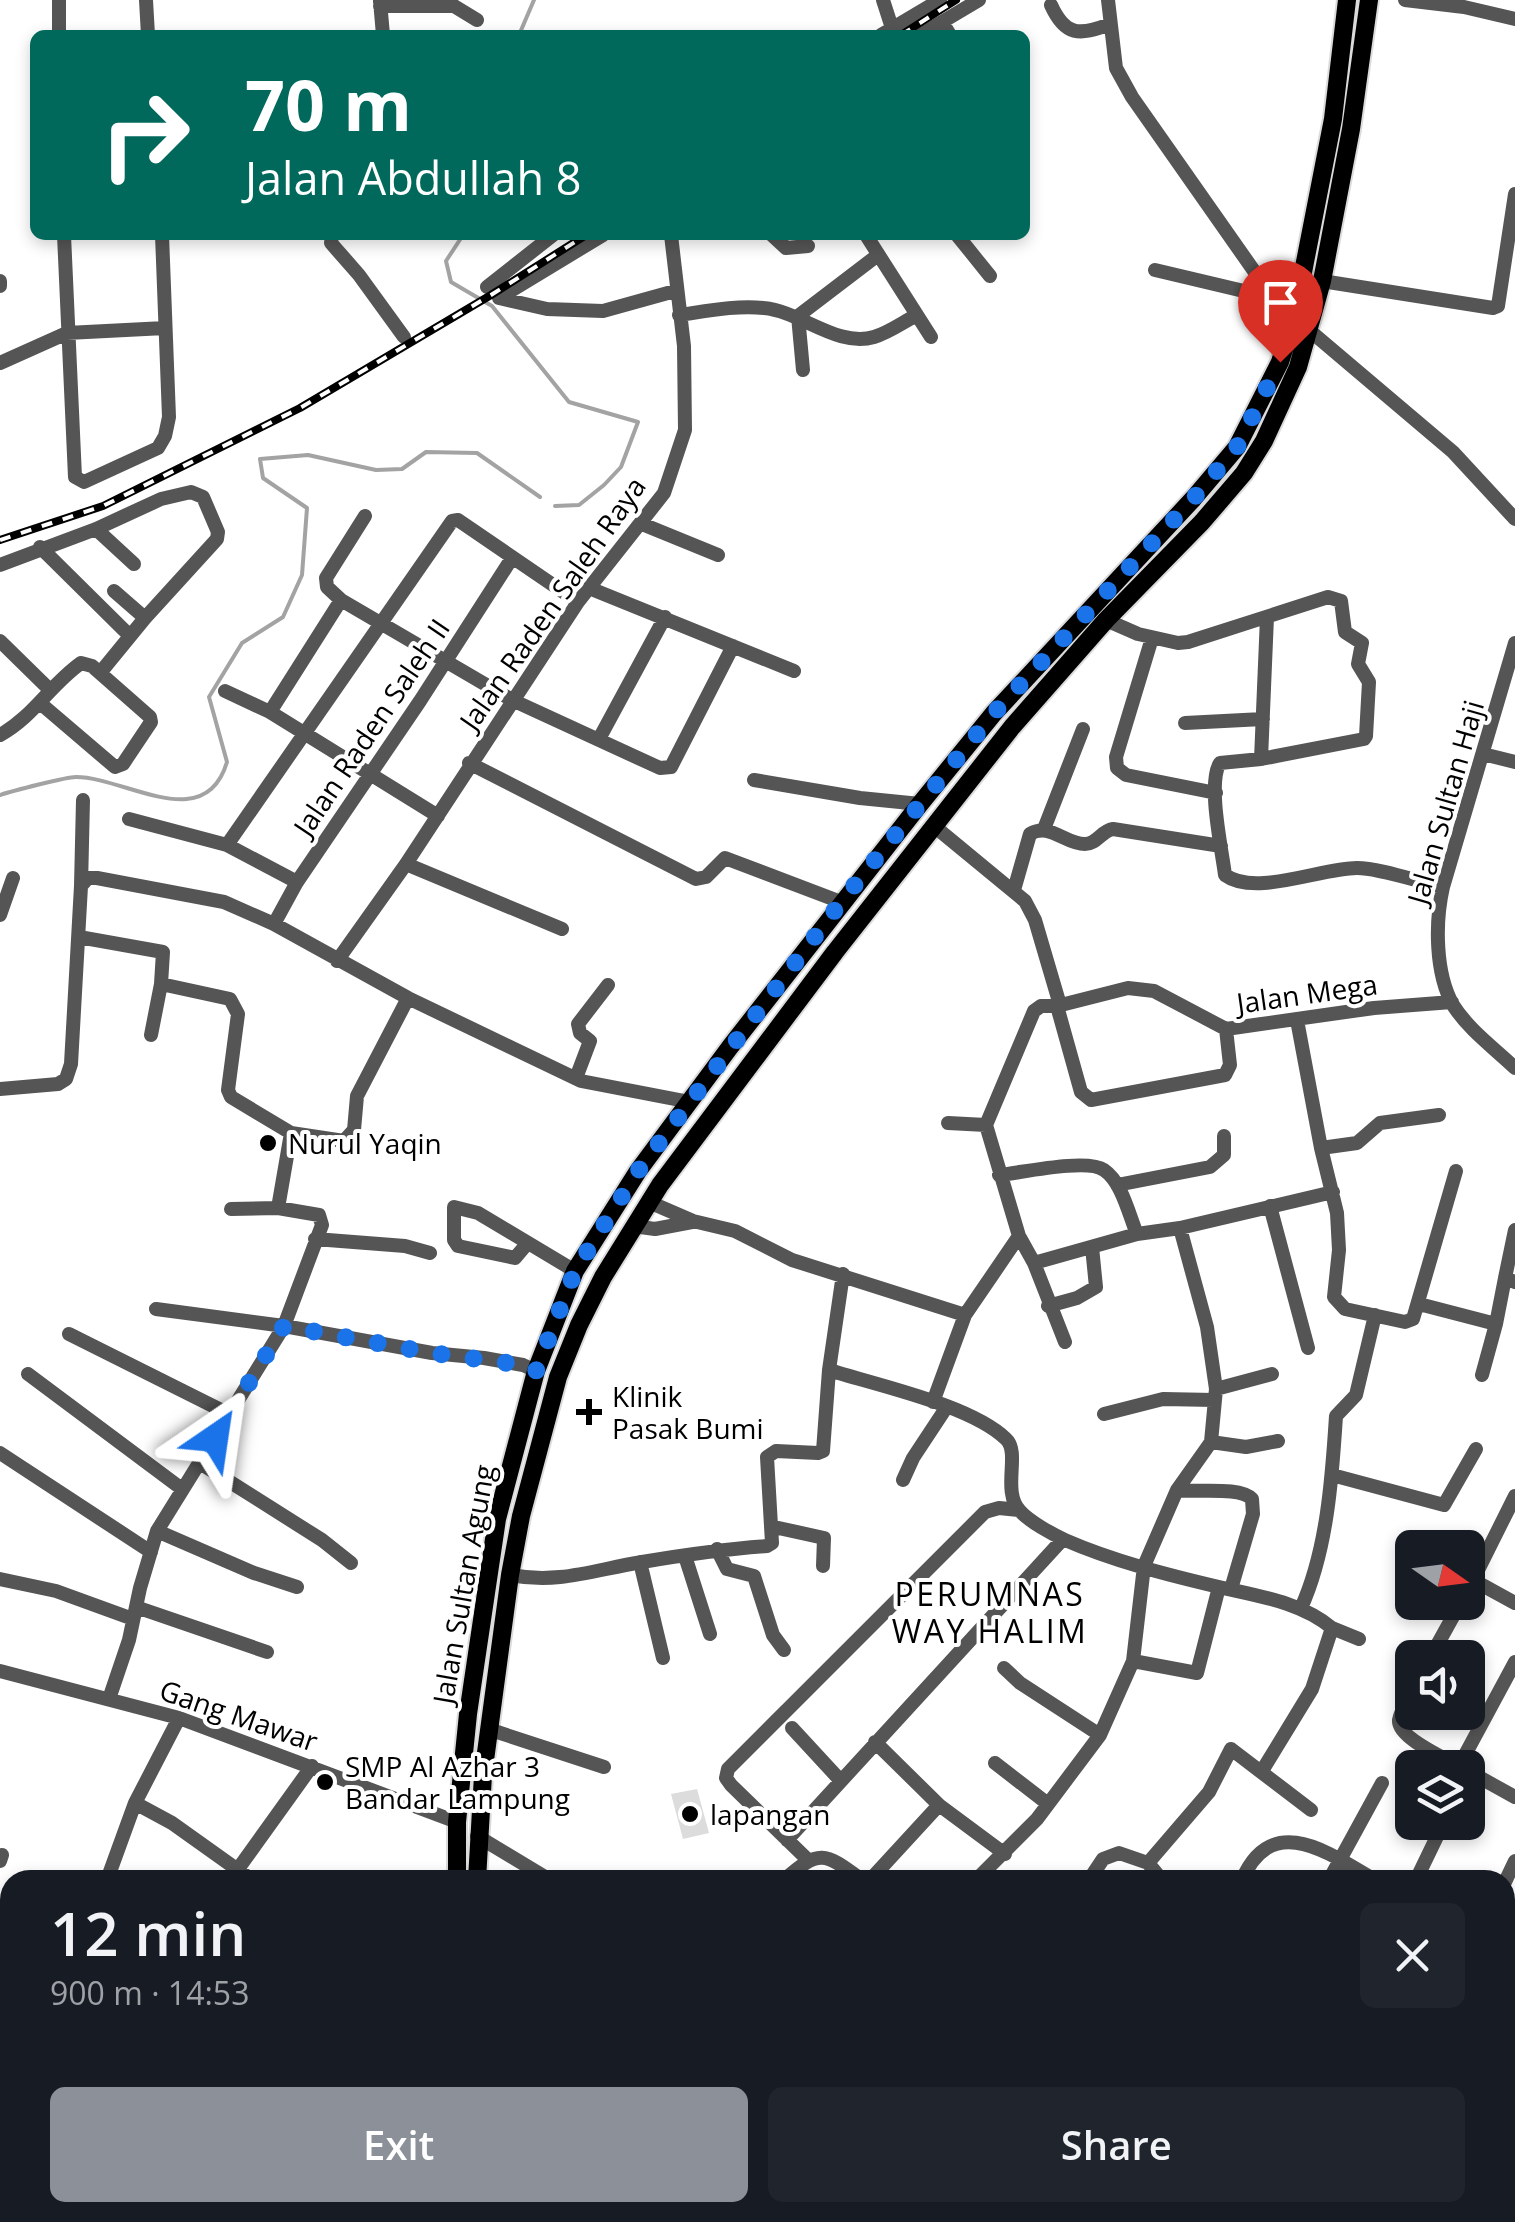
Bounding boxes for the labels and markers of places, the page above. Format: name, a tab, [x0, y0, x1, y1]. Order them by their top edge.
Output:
pin	[1238, 260, 1323, 363]
place label: Nurul Yaqin	[288, 1124, 442, 1162]
marker: Nurul Yaqin	[257, 1132, 279, 1154]
place label: Klinik Pasak Bumi	[612, 1377, 764, 1447]
marker: Klinik Pasak Bumi	[576, 1399, 602, 1425]
place label: SMP Al Azhar 3 Bandar Lampung	[345, 1747, 570, 1817]
marker: SMP Al Azhar 3 Bandar Lampung	[314, 1771, 336, 1793]
place label: lapangan	[710, 1795, 830, 1833]
marker: lapangan	[679, 1803, 701, 1825]

